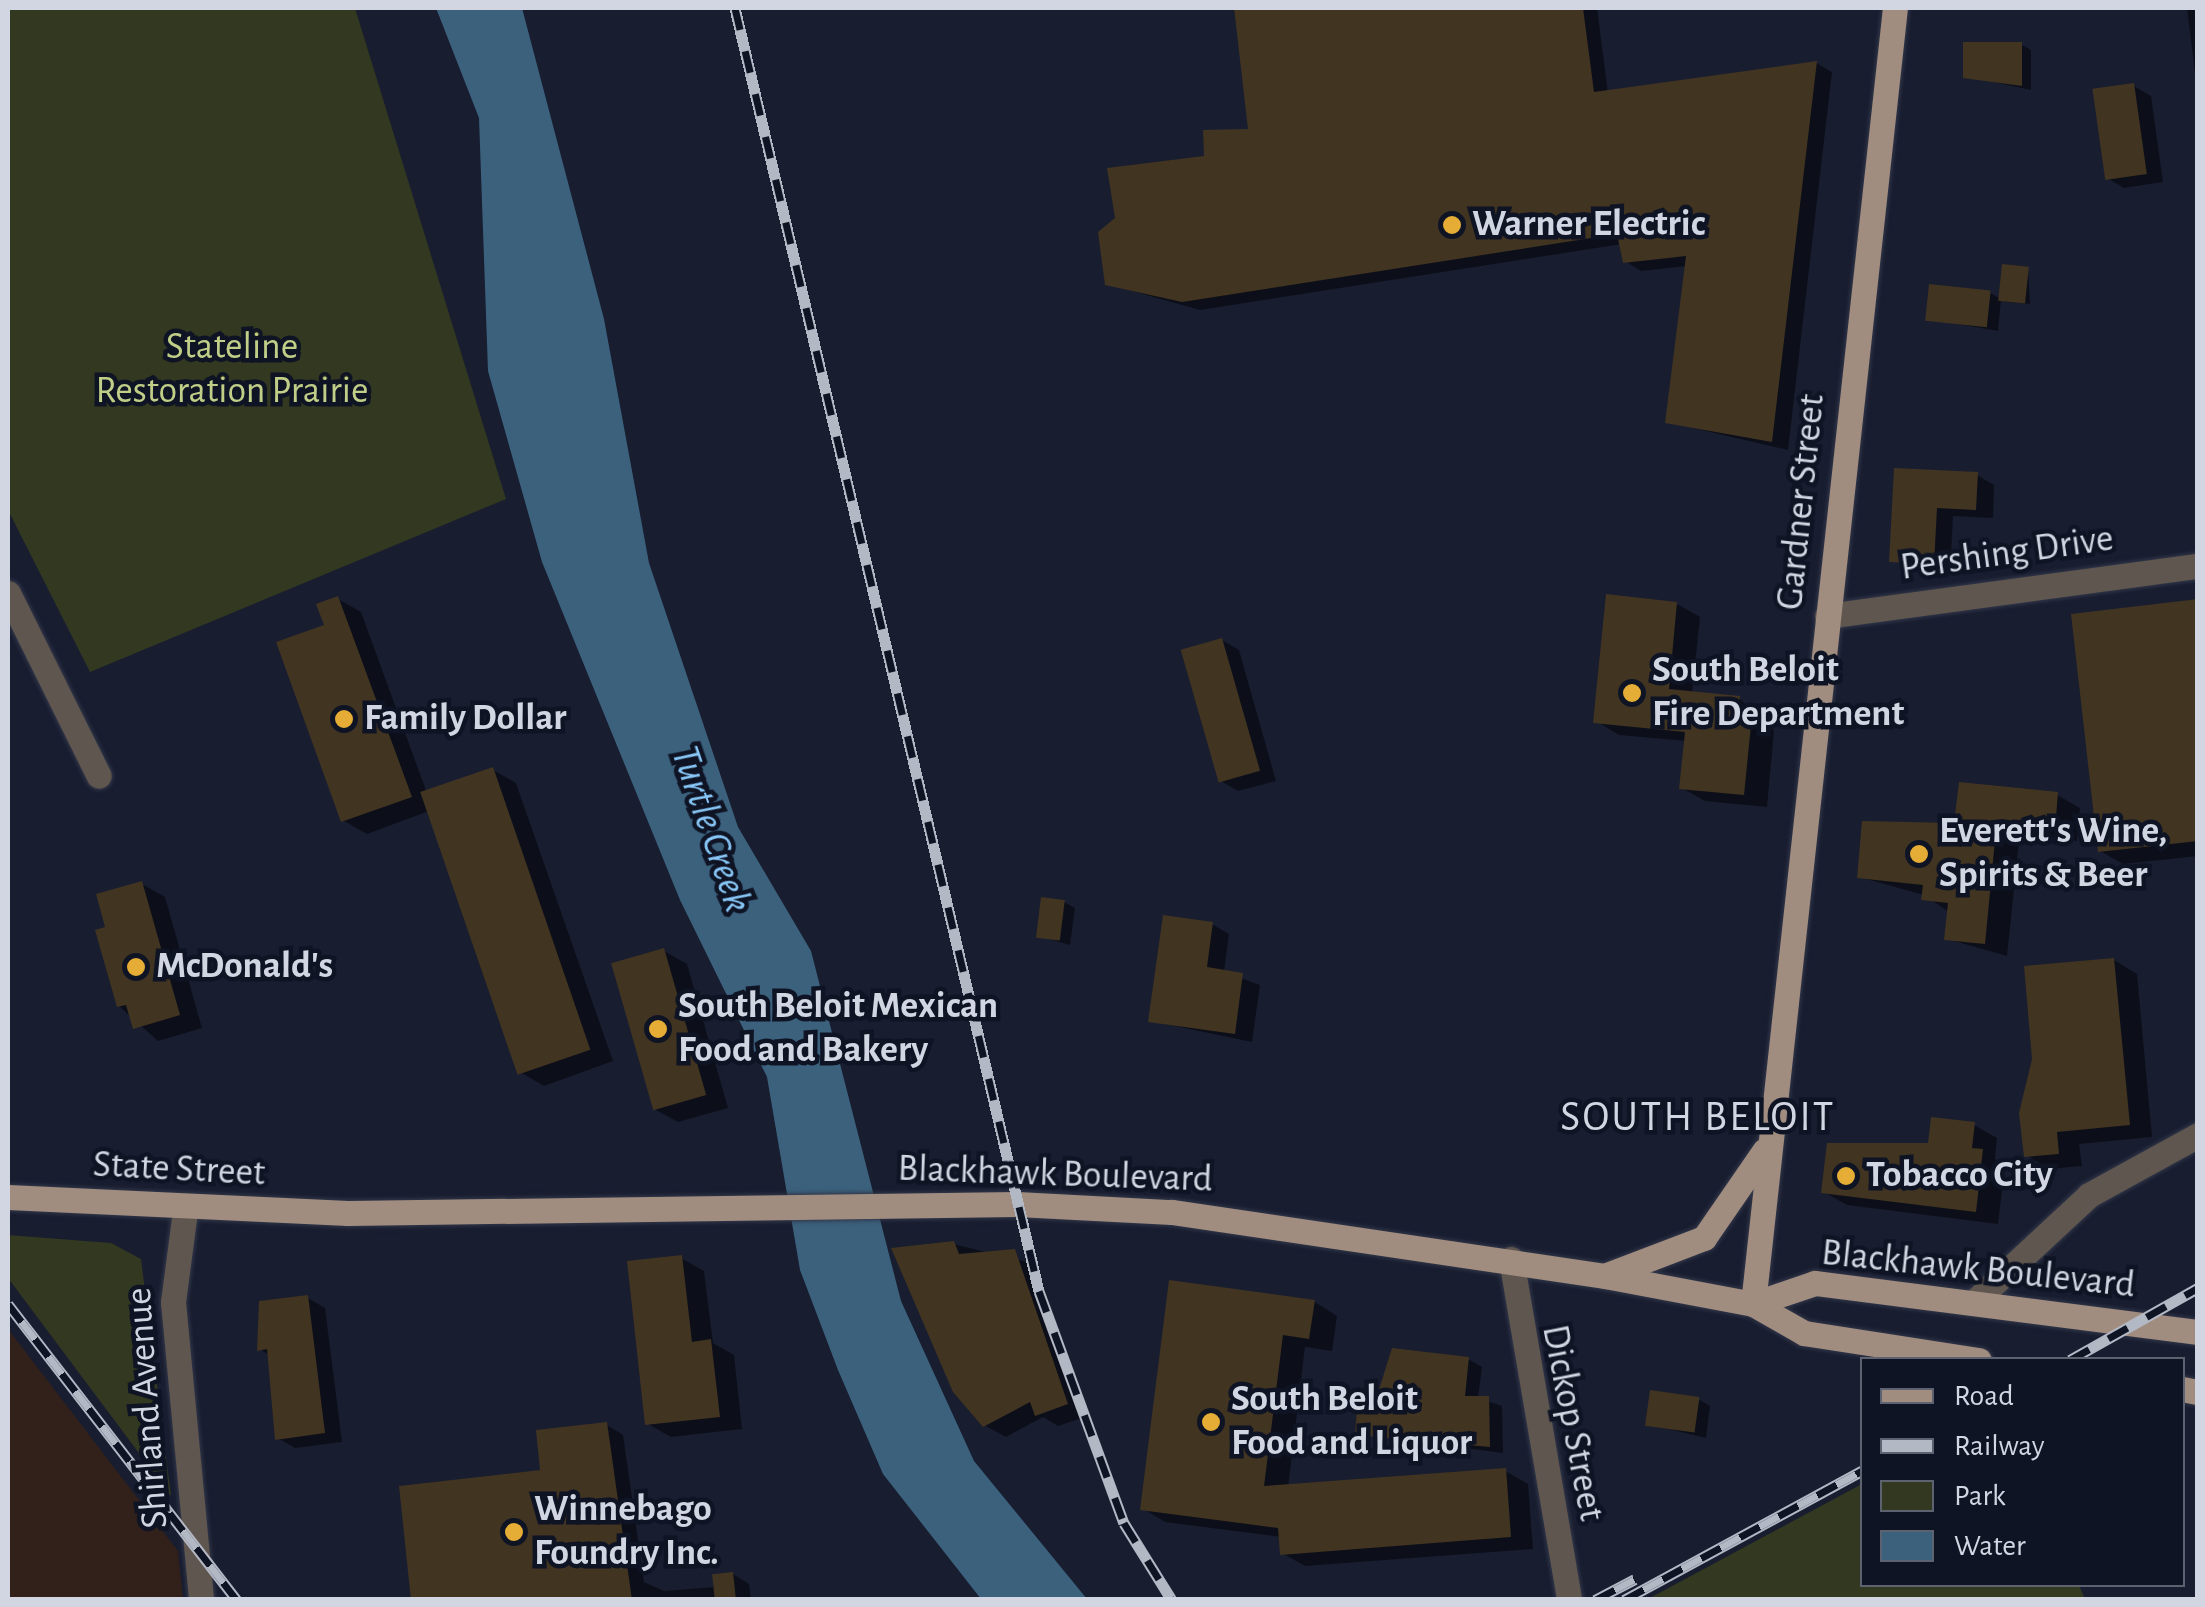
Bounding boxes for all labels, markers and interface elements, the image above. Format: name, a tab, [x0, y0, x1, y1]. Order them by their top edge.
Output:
place label: Warner Electric	[1472, 202, 1705, 248]
marker: Warner Electric	[1441, 214, 1463, 236]
park label: Stateline Restoration Prairie	[96, 325, 368, 414]
street label: Gardner Street	[1768, 392, 1836, 612]
street label: Pershing Drive	[1898, 517, 2116, 591]
place label: South Beloit Fire Department	[1652, 648, 1904, 738]
marker: South Beloit Fire Department	[1621, 682, 1643, 704]
place label: Family Dollar	[364, 696, 567, 742]
marker: Family Dollar	[333, 708, 355, 730]
water label: Turtle Creek	[660, 740, 762, 918]
place label: Everett's Wine, Spirits & Beer	[1939, 809, 2167, 898]
marker: Everett's Wine, Spirits & Beer	[1908, 843, 1930, 865]
place label: McDonald's	[156, 944, 333, 990]
marker: McDonald's	[125, 956, 147, 978]
place label: South Beloit Mexican Food and Bakery	[678, 984, 998, 1074]
marker: South Beloit Mexican Food and Bakery	[647, 1018, 669, 1040]
district label: SOUTH BELOIT	[1560, 1092, 1836, 1142]
street label: State Street	[92, 1143, 266, 1197]
street label: Blackhawk Boulevard	[897, 1147, 1213, 1203]
place label: Tobacco City	[1866, 1153, 2053, 1199]
marker: Tobacco City	[1835, 1165, 1857, 1187]
street label: Blackhawk Boulevard	[1819, 1231, 2137, 1309]
street label: Shirland Avenue	[117, 1286, 179, 1530]
street label: Dickop Street	[1531, 1321, 1613, 1525]
legend	[1860, 1357, 2185, 1587]
place label: South Beloit Food and Liquor	[1231, 1377, 1472, 1466]
text: Road	[1954, 1381, 2014, 1411]
marker: South Beloit Food and Liquor	[1200, 1411, 1222, 1433]
text: Railway	[1954, 1431, 2045, 1461]
text: Park	[1954, 1481, 2006, 1511]
place label: Winnebago Foundry Inc.	[534, 1487, 719, 1576]
marker: Winnebago Foundry Inc.	[503, 1521, 525, 1543]
text: Water	[1954, 1531, 2026, 1561]

